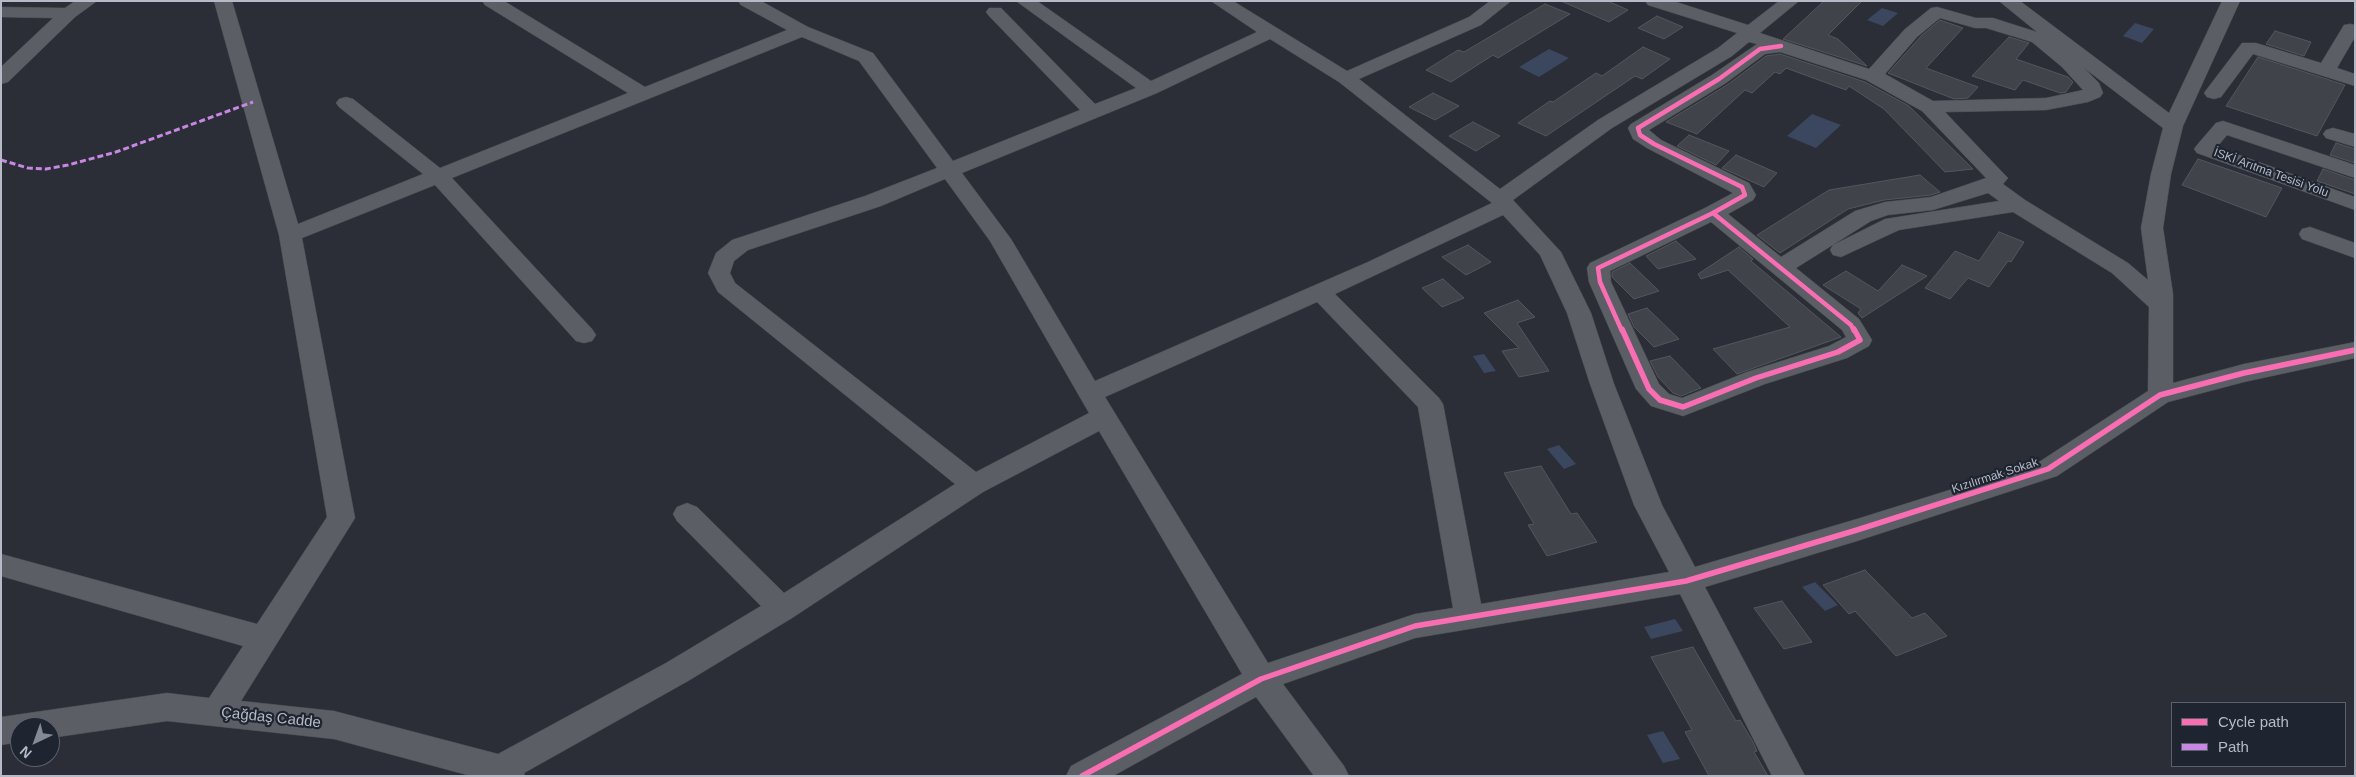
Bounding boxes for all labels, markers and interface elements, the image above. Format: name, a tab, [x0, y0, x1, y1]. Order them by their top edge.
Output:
street label: İSKİ Arıtma Tesisi Yolu	[2212, 146, 2330, 200]
street label: Kızılırmak Sokak	[1950, 455, 2040, 497]
legend	[2171, 702, 2346, 767]
street label: Çağdaş Cadde	[220, 704, 322, 732]
text: Cycle path	[2218, 713, 2289, 730]
north arrow	[10, 717, 60, 767]
text: Path	[2218, 738, 2249, 755]
text: N	[17, 743, 35, 762]

